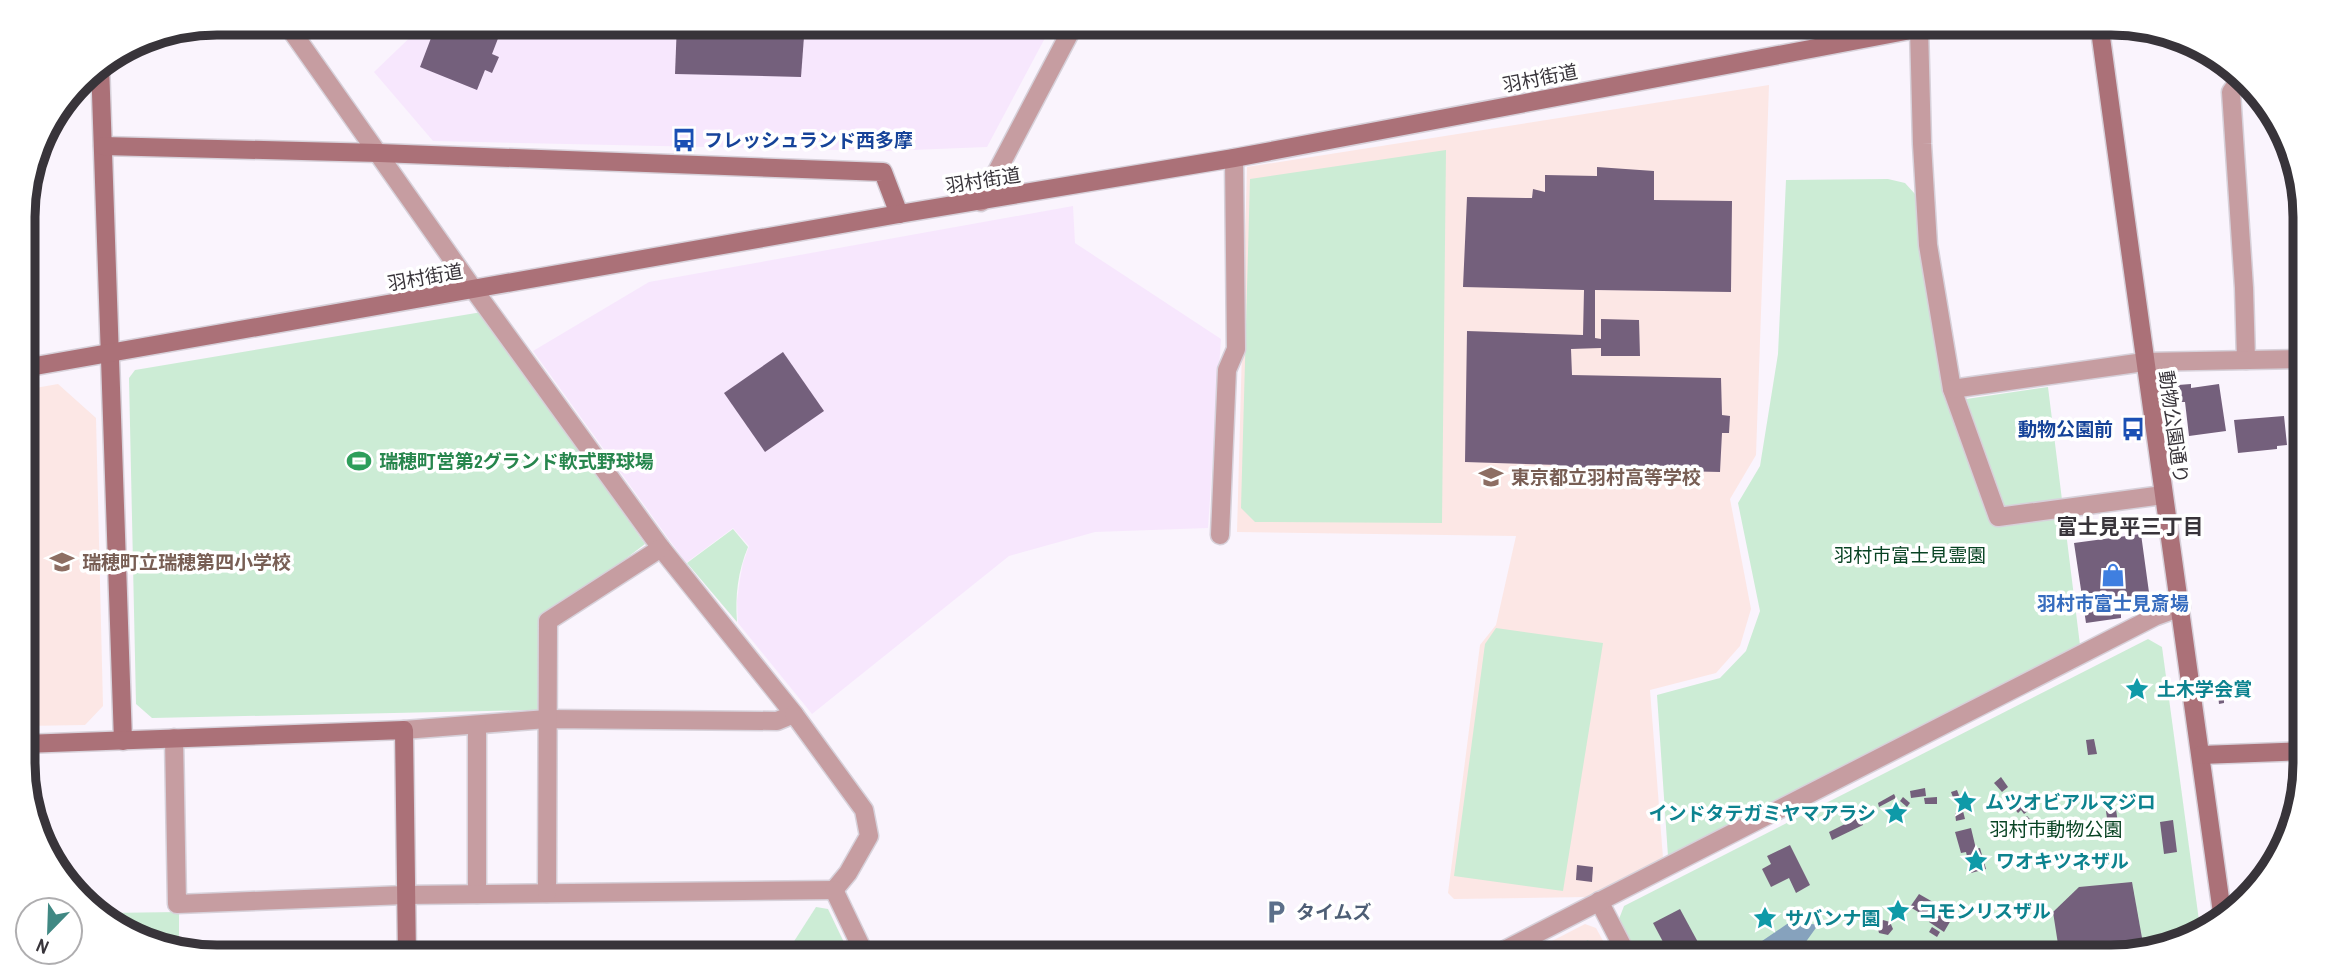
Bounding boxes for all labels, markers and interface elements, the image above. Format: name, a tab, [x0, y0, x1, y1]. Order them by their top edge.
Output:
street label: 羽村街道	[1500, 58, 1580, 98]
bus stop icon: フレッシュランド西多摩	[670, 126, 698, 154]
place label: フレッシュランド西多摩	[704, 127, 913, 153]
street label: 羽村街道	[943, 161, 1023, 199]
street label: 羽村街道	[385, 258, 465, 296]
street label: 動物公園通り	[2153, 369, 2195, 485]
bus stop icon: 動物公園前	[2119, 415, 2147, 443]
place label: 動物公園前	[2018, 416, 2113, 442]
sports icon: 瑞穂町営第2グランド軟式野球場	[345, 447, 373, 475]
place label: 瑞穂町営第2グランド軟式野球場	[379, 448, 654, 474]
school or university icon: 東京都立羽村高等学校	[1477, 463, 1505, 491]
place label: 東京都立羽村高等学校	[1511, 464, 1701, 490]
district label: 富士見平三丁目	[2057, 512, 2204, 541]
park label: 羽村市富士見霊園	[1834, 542, 1986, 568]
school or university icon: 瑞穂町立瑞穂第四小学校	[48, 548, 76, 576]
place label: 瑞穂町立瑞穂第四小学校	[82, 549, 291, 575]
shop icon: 羽村市富士見斎場	[2099, 561, 2127, 589]
place label: 羽村市富士見斎場	[2037, 590, 2189, 616]
place icon: 土木学会賞	[2123, 675, 2151, 703]
place label: 土木学会賞	[2157, 676, 2252, 702]
place icon: ムツオビアルマジロ	[1951, 788, 1979, 816]
place label: ムツオビアルマジロ	[1985, 789, 2156, 815]
place icon: インドタテガミヤマアラシ	[1882, 799, 1910, 827]
place label: インドタテガミヤマアラシ	[1648, 800, 1876, 826]
park label: 羽村市動物公園	[1989, 816, 2123, 842]
place icon: ワオキツネザル	[1962, 847, 1990, 875]
place label: ワオキツネザル	[1996, 848, 2129, 874]
north arrow	[14, 896, 84, 966]
place icon: コモンリスザル	[1884, 897, 1912, 925]
parking icon: タイムズ	[1262, 898, 1290, 926]
place label: コモンリスザル	[1918, 898, 2051, 924]
place label: タイムズ	[1296, 899, 1372, 925]
place icon: サバンナ園	[1751, 904, 1779, 932]
place label: サバンナ園	[1785, 905, 1880, 931]
text: N	[32, 932, 53, 961]

